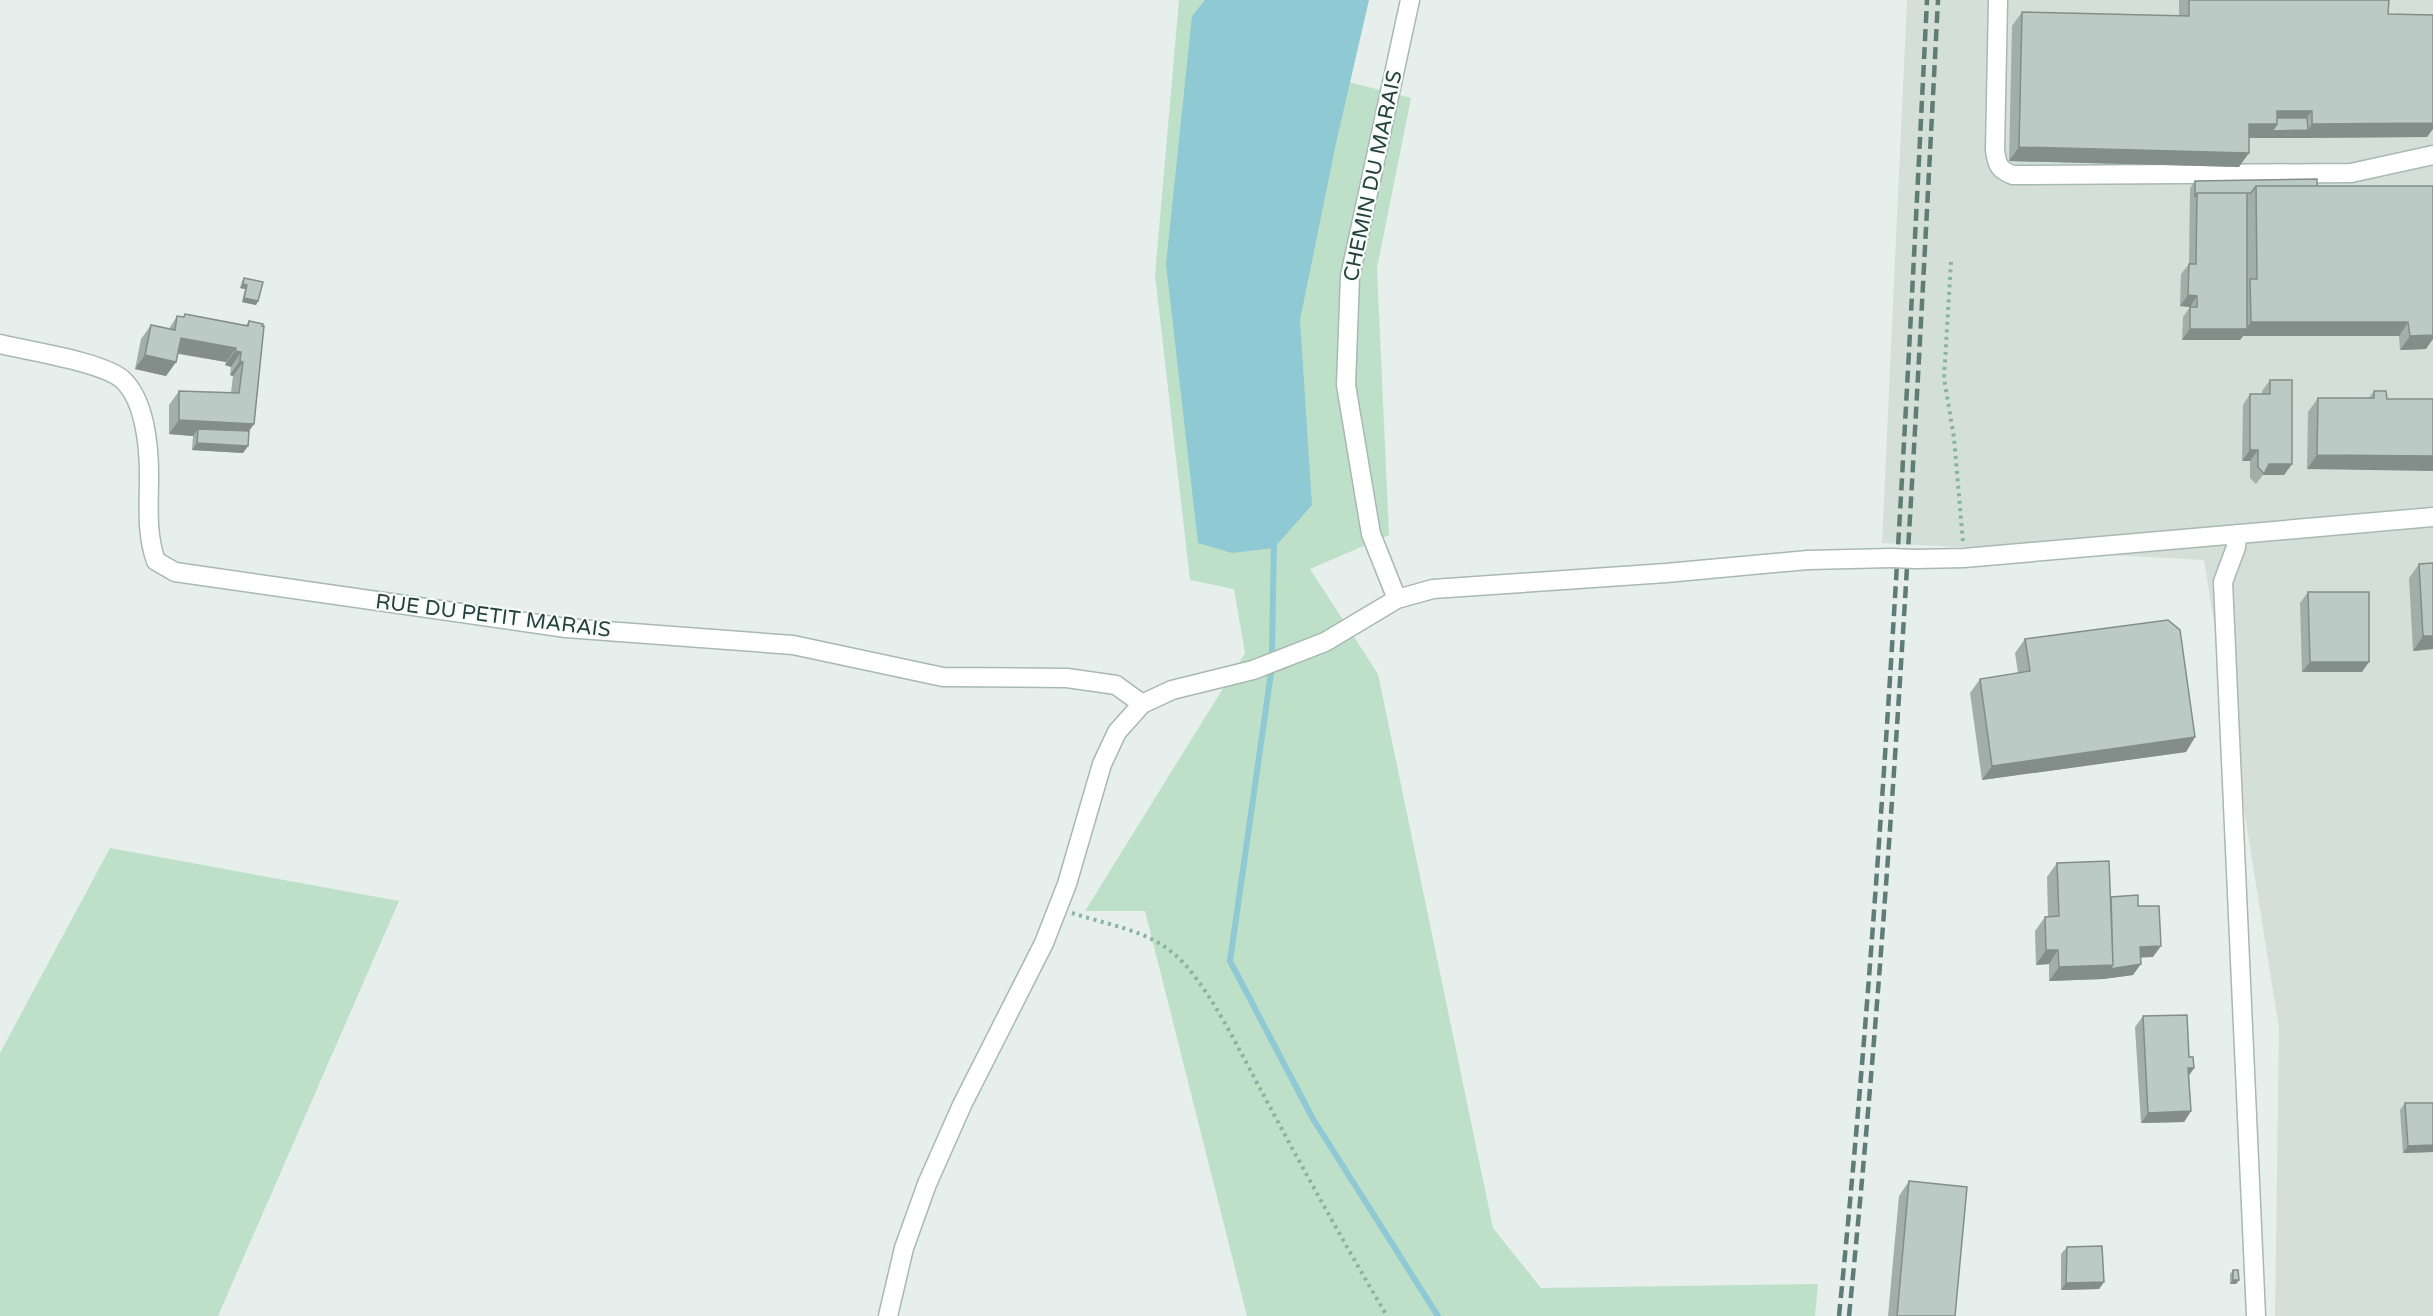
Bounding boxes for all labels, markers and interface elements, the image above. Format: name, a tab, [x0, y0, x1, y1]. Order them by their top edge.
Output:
street label: CHEMIN DU MARAIS	[1338, 68, 1408, 284]
street label: RUE DU PETIT MARAIS	[374, 589, 612, 643]

